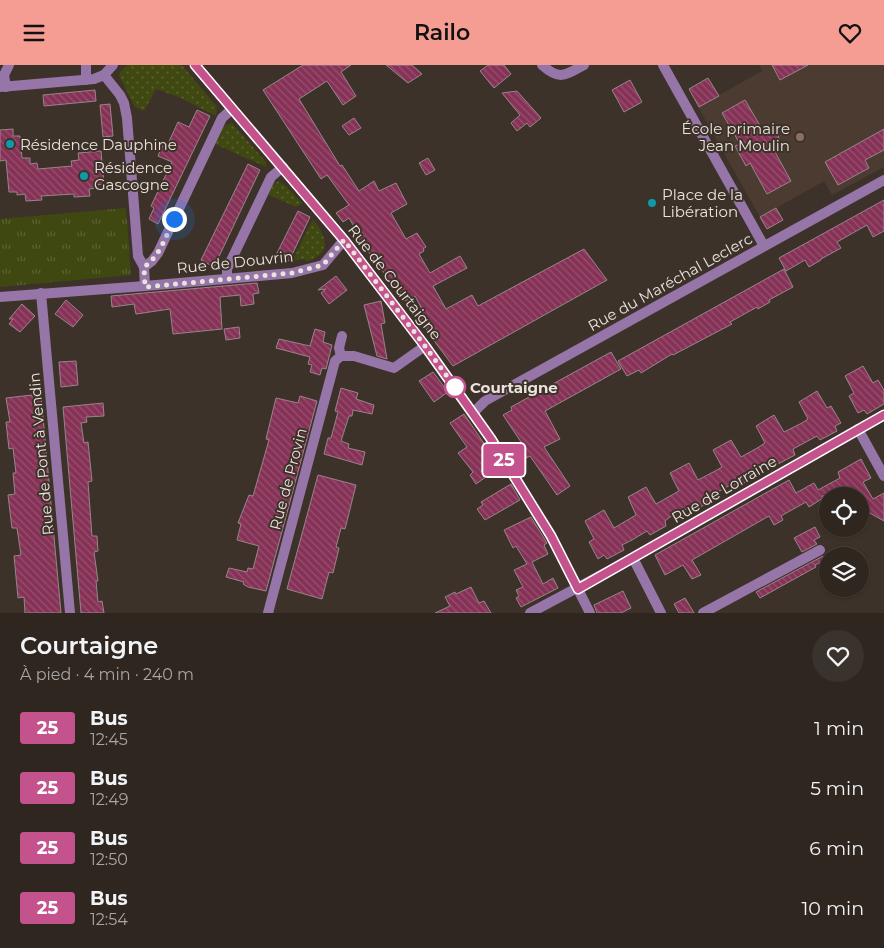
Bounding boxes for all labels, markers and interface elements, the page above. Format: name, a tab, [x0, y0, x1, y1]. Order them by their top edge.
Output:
icon: menu	[20, 19, 48, 47]
text: Railo	[414, 19, 470, 46]
icon: heart	[836, 19, 864, 47]
place label: École primaire Jean Moulin	[682, 119, 790, 155]
marker: École primaire Jean Moulin	[794, 131, 806, 143]
place label: Résidence Dauphine	[20, 135, 177, 154]
marker: Résidence Dauphine	[4, 138, 16, 150]
place label: Résidence Gascogne	[94, 158, 172, 194]
marker: Résidence Gascogne	[78, 170, 90, 182]
place label: Place de la Libération	[662, 185, 743, 221]
marker: Place de la Libération	[646, 197, 658, 209]
your location	[162, 207, 187, 232]
street label: Rue de Courtaigne	[344, 220, 446, 344]
street label: Rue du Maréchal Leclerc	[585, 229, 755, 335]
street label: Rue de Douvrin	[176, 246, 294, 278]
street label: Rue de Pont à Vendin	[24, 372, 58, 536]
marker: Courtaigne	[444, 376, 466, 398]
place label: Courtaigne	[470, 378, 558, 397]
street label: Rue de Provin	[265, 426, 311, 532]
line badge: 25	[482, 444, 526, 476]
text: 25	[493, 449, 515, 471]
street label: Rue de Lorraine	[668, 451, 780, 527]
map controls	[819, 487, 869, 597]
button: locate	[819, 487, 869, 537]
button: layers	[819, 547, 869, 597]
button: heart	[812, 630, 864, 682]
text: Courtaigne	[20, 631, 158, 660]
text: À pied · 4 min · 240 m	[20, 665, 194, 684]
text: Bus	[90, 707, 128, 730]
text: 25	[37, 717, 58, 739]
text: 1 min	[814, 717, 864, 740]
text: 12:45	[90, 730, 128, 749]
text: Bus	[90, 767, 128, 790]
text: 25	[37, 777, 58, 799]
text: 5 min	[810, 777, 864, 800]
text: 12:49	[90, 790, 128, 809]
text: Bus	[90, 827, 128, 850]
text: 25	[37, 837, 58, 859]
text: 6 min	[809, 837, 864, 860]
text: 12:50	[90, 850, 128, 869]
text: Bus	[90, 887, 128, 910]
text: 25	[37, 897, 58, 919]
text: 10 min	[801, 897, 864, 920]
text: 12:54	[90, 910, 128, 929]

